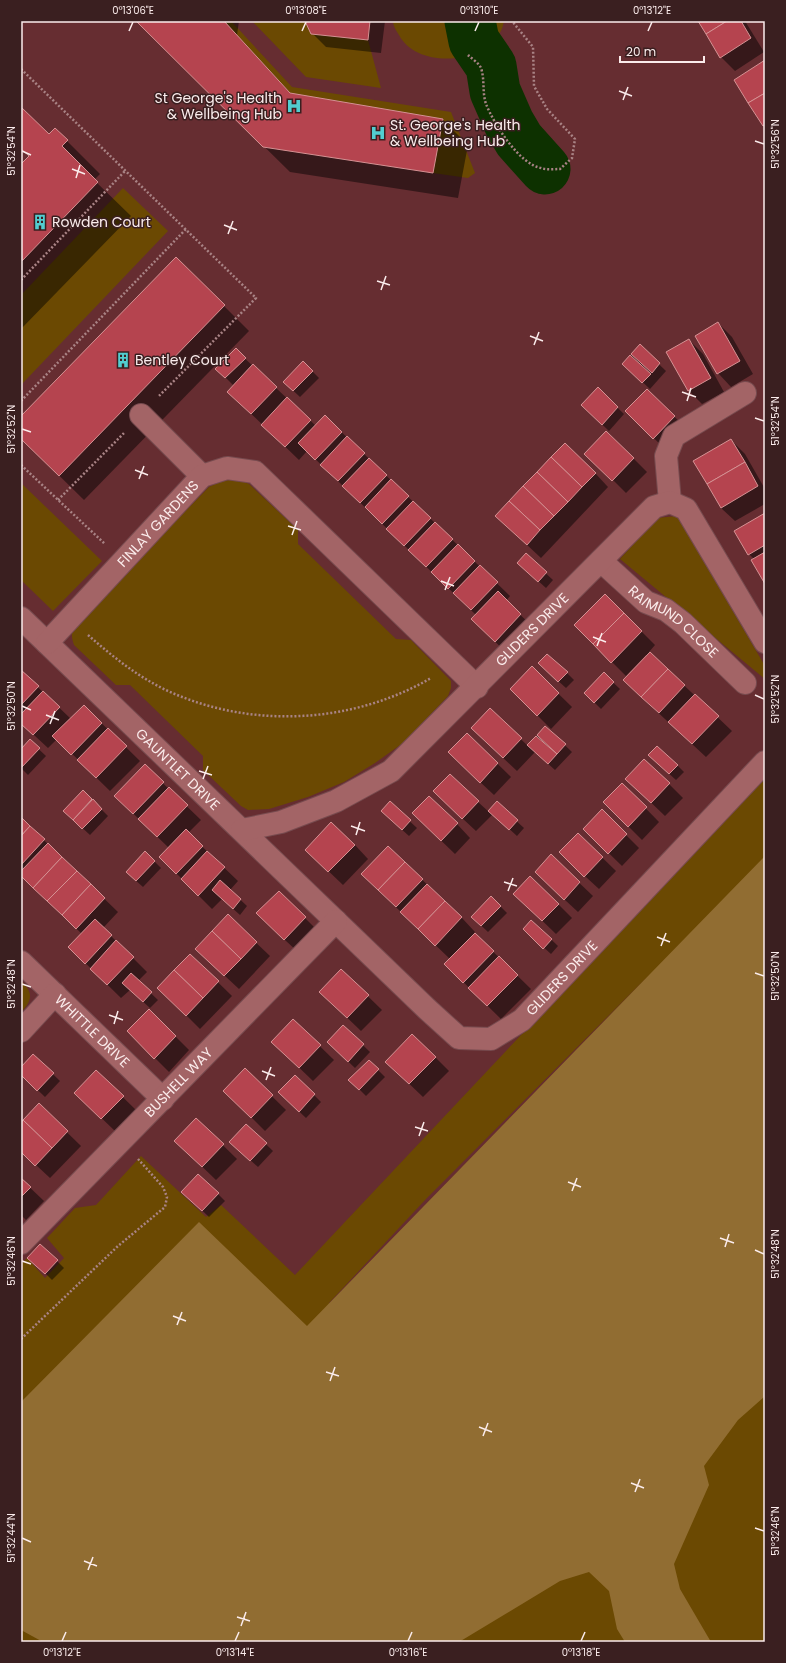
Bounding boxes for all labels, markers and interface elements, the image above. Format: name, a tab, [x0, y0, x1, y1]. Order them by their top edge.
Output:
text: 0°13'06"E	[112, 3, 154, 18]
text: 0°13'08"E	[285, 3, 327, 18]
text: 0°13'10"E	[460, 3, 498, 18]
text: 0°13'12"E	[633, 3, 671, 18]
scale bar	[620, 38, 704, 64]
text: 20 m	[626, 43, 656, 60]
place label: St George's Health & Wellbeing Hub	[154, 88, 282, 124]
hospital icon: St George's Health & Wellbeing Hub	[285, 97, 303, 115]
place label: St. George's Health & Wellbeing Hub	[390, 115, 521, 151]
text: 51°32'56"N	[768, 119, 783, 169]
hospital icon: St. George's Health & Wellbeing Hub	[369, 124, 387, 142]
text: 51°32'54"N	[4, 126, 19, 176]
place label: Rowden Court	[52, 212, 151, 232]
building icon: Rowden Court	[31, 213, 49, 231]
place label: Bentley Court	[135, 350, 229, 370]
building icon: Bentley Court	[114, 351, 132, 369]
text: 51°32'54"N	[768, 396, 783, 446]
text: 51°32'52"N	[4, 405, 19, 453]
street label: FINLAY GARDENS	[113, 476, 203, 571]
street label: RAIMUND CLOSE	[624, 581, 723, 662]
street label: GLIDERS DRIVE	[491, 588, 573, 671]
text: 51°32'52"N	[768, 675, 783, 723]
text: 51°32'50"N	[4, 681, 19, 731]
street label: GAUNTLET DRIVE	[131, 724, 225, 815]
street label: GLIDERS DRIVE	[521, 936, 602, 1020]
text: 51°32'50"N	[768, 951, 783, 1001]
text: 51°32'48"N	[4, 959, 19, 1009]
street label: WHITTLE DRIVE	[50, 990, 134, 1072]
street label: BUSHELL WAY	[140, 1043, 217, 1121]
text: 51°32'48"N	[768, 1229, 783, 1279]
text: 51°32'46"N	[4, 1236, 19, 1286]
text: 51°32'46"N	[768, 1506, 783, 1556]
text: 51°32'44"N	[4, 1513, 19, 1563]
text: 0°13'12"E	[43, 1645, 81, 1660]
text: 0°13'14"E	[216, 1645, 254, 1660]
text: 0°13'16"E	[389, 1645, 427, 1660]
text: 0°13'18"E	[562, 1645, 600, 1660]

